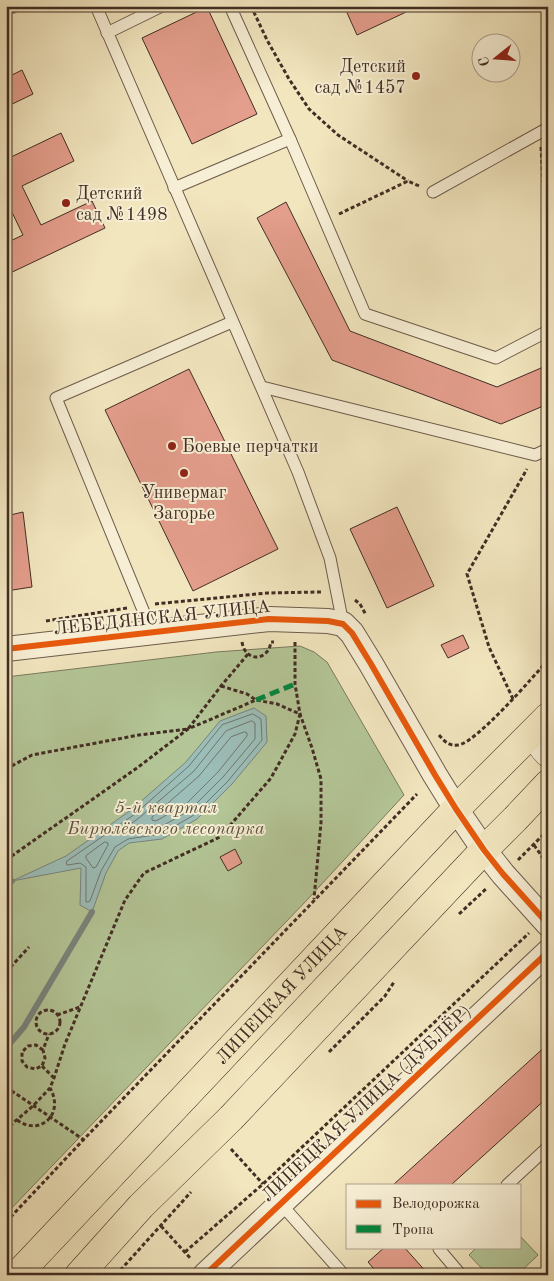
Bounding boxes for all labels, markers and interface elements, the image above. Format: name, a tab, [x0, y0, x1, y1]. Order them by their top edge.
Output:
north arrow	[472, 32, 522, 82]
text: С	[476, 55, 493, 68]
place label: Детский сад №1457	[314, 58, 406, 97]
marker: Детский сад №1457	[410, 70, 422, 82]
place label: Детский сад №1498	[76, 185, 168, 224]
marker: Детский сад №1498	[60, 197, 72, 209]
place label: Боевые перчатки	[182, 438, 318, 456]
marker: Боевые перчатки	[166, 440, 178, 452]
marker: Универмаг Загорье	[178, 467, 190, 479]
place label: Универмаг Загорье	[141, 484, 227, 523]
street label: ЛЕБЕДЯНСКАЯ УЛИЦА	[53, 598, 272, 638]
park label: 5-й квартал Бирюлёвского лесопарка	[66, 799, 265, 838]
street label: ЛИПЕЦКАЯ УЛИЦА	[213, 923, 351, 1068]
street label: ЛИПЕЦКАЯ УЛИЦА (ДУБЛЁР)	[256, 1000, 475, 1205]
legend	[346, 1184, 522, 1248]
text: Велодорожка	[392, 1197, 480, 1212]
text: Тропа	[392, 1223, 434, 1238]

